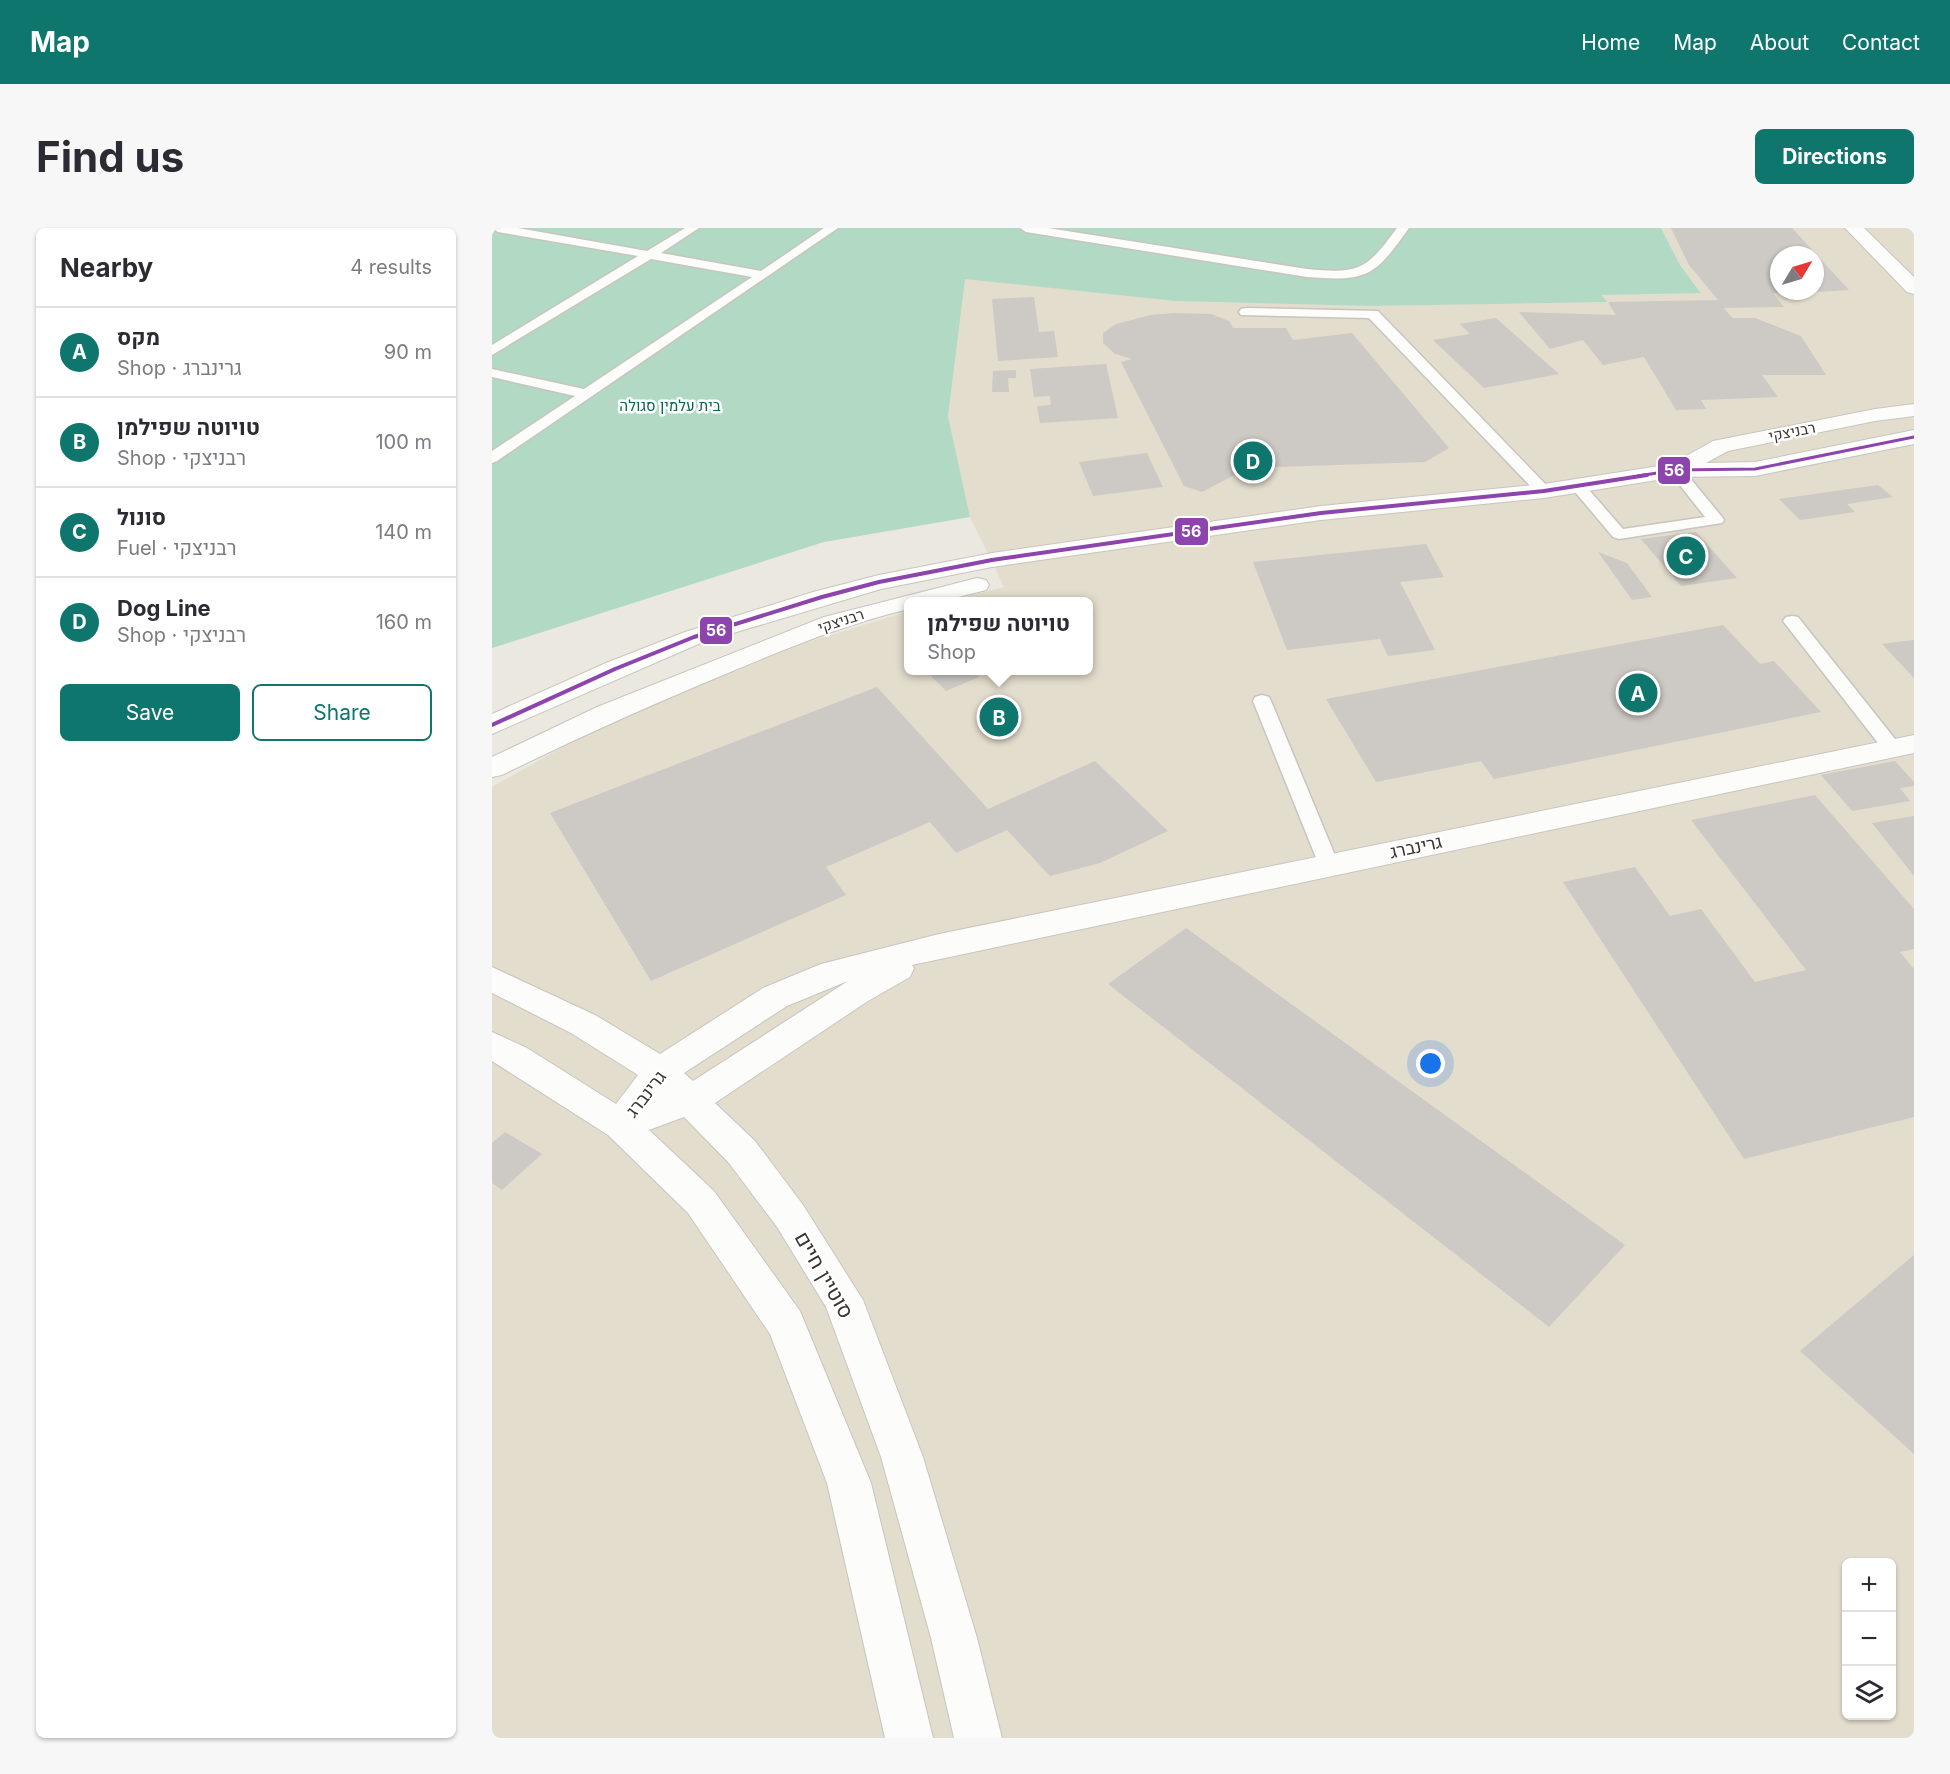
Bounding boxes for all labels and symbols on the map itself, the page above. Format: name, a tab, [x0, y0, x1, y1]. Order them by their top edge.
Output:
north arrow	[1770, 246, 1824, 300]
park label: בית עלמין סגולה	[619, 396, 721, 415]
street label: רבניצקי	[1767, 418, 1817, 445]
pin: D	[1234, 438, 1272, 484]
line badge: 56	[1657, 456, 1691, 485]
text: 56	[1664, 460, 1684, 480]
line badge: 56	[1174, 517, 1209, 546]
text: 56	[1181, 521, 1201, 541]
pin: C	[1666, 534, 1706, 578]
street label: רבניצקי	[815, 604, 866, 637]
line badge: 56	[699, 616, 733, 645]
text: 56	[706, 620, 726, 640]
pin: A	[1618, 670, 1658, 716]
pin: B	[980, 694, 1018, 740]
street label: גרינברג	[1388, 831, 1444, 862]
your location	[1416, 1049, 1445, 1078]
street label: גרינברג	[621, 1066, 670, 1121]
street label: סוטיין חיים	[790, 1227, 859, 1323]

